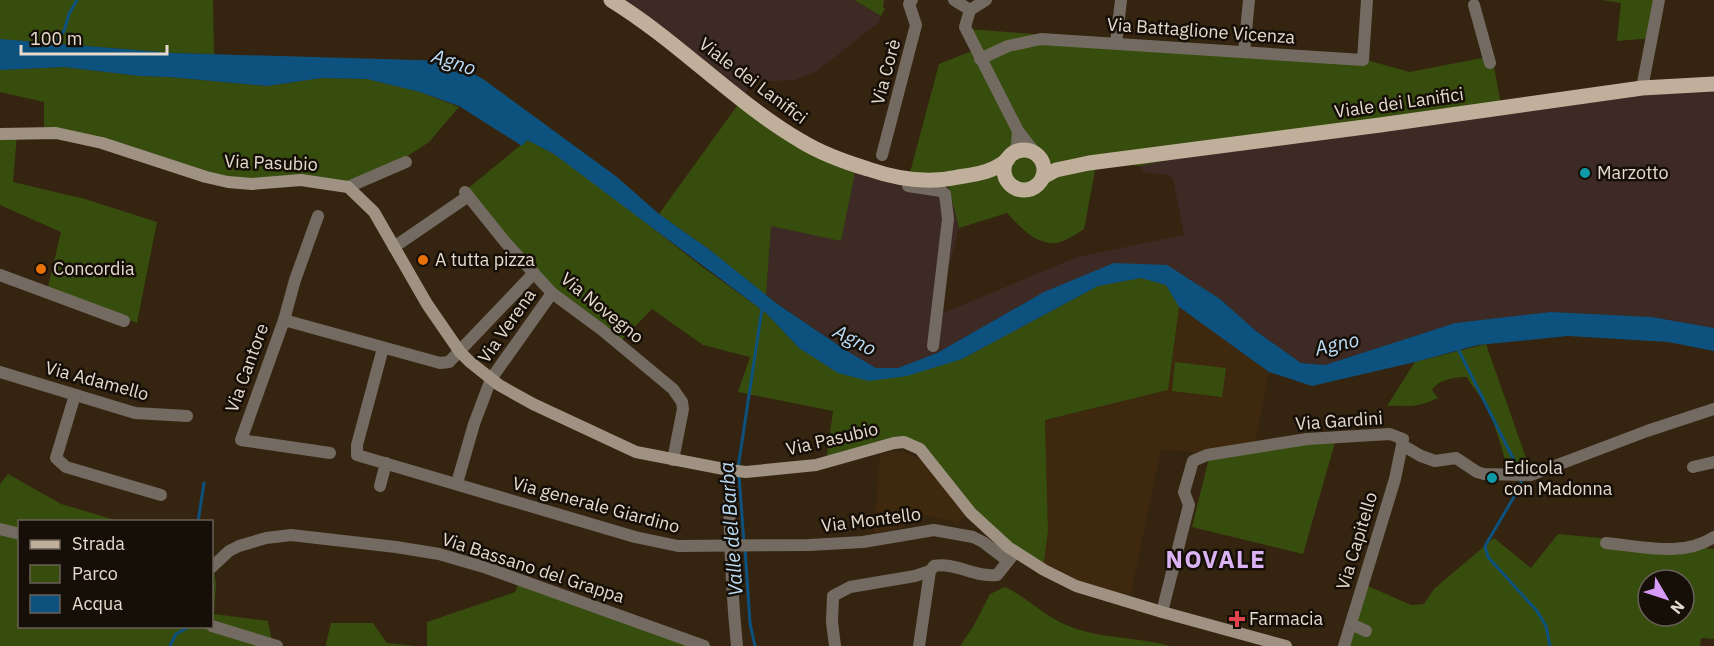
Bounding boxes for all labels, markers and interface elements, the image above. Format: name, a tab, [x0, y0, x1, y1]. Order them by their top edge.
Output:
street label: Via Battaglione Vicenza	[1106, 12, 1296, 49]
scale bar	[21, 18, 166, 56]
text: 100 m	[30, 27, 82, 50]
street label: Viale dei Lanifici	[694, 32, 812, 129]
street label: Via Corè	[866, 36, 905, 107]
water label: Agno	[428, 41, 480, 81]
street label: Viale dei Lanifici	[1333, 82, 1465, 123]
street label: Via Pasubio	[224, 149, 318, 176]
place label: Marzotto	[1597, 161, 1669, 184]
marker: Marzotto	[1578, 166, 1592, 180]
place label: A tutta pizza	[435, 248, 535, 271]
marker: A tutta pizza	[416, 253, 430, 267]
place label: Concordia	[53, 257, 135, 280]
marker: Concordia	[34, 262, 48, 276]
street label: Via Novegno	[556, 267, 649, 348]
street label: Via Verena	[473, 284, 541, 367]
water label: Agno	[828, 317, 881, 362]
street label: Via Cantore	[220, 320, 273, 415]
water label: Agno	[1311, 325, 1362, 362]
street label: Via Adamello	[43, 356, 151, 405]
street label: Via Gardini	[1294, 406, 1383, 435]
street label: Via Pasubio	[784, 417, 880, 460]
place label: Edicola con Madonna	[1504, 456, 1613, 500]
water label: Valle del Barba	[712, 461, 749, 597]
street label: Via generale Giardino	[510, 471, 682, 538]
marker: Edicola con Madonna	[1485, 471, 1499, 485]
street label: Via Capitello	[1331, 489, 1382, 592]
street label: Via Montello	[820, 502, 922, 537]
legend	[18, 520, 213, 628]
street label: Via Bassano del Grappa	[439, 527, 628, 608]
text: Strada	[72, 532, 125, 555]
district label: NOVALE	[1166, 543, 1266, 575]
text: Parco	[72, 562, 118, 585]
north arrow	[1636, 568, 1696, 628]
text: Acqua	[72, 592, 123, 615]
text: N	[1666, 597, 1689, 618]
place label: Farmacia	[1249, 607, 1323, 630]
marker: Farmacia	[1230, 612, 1244, 626]

